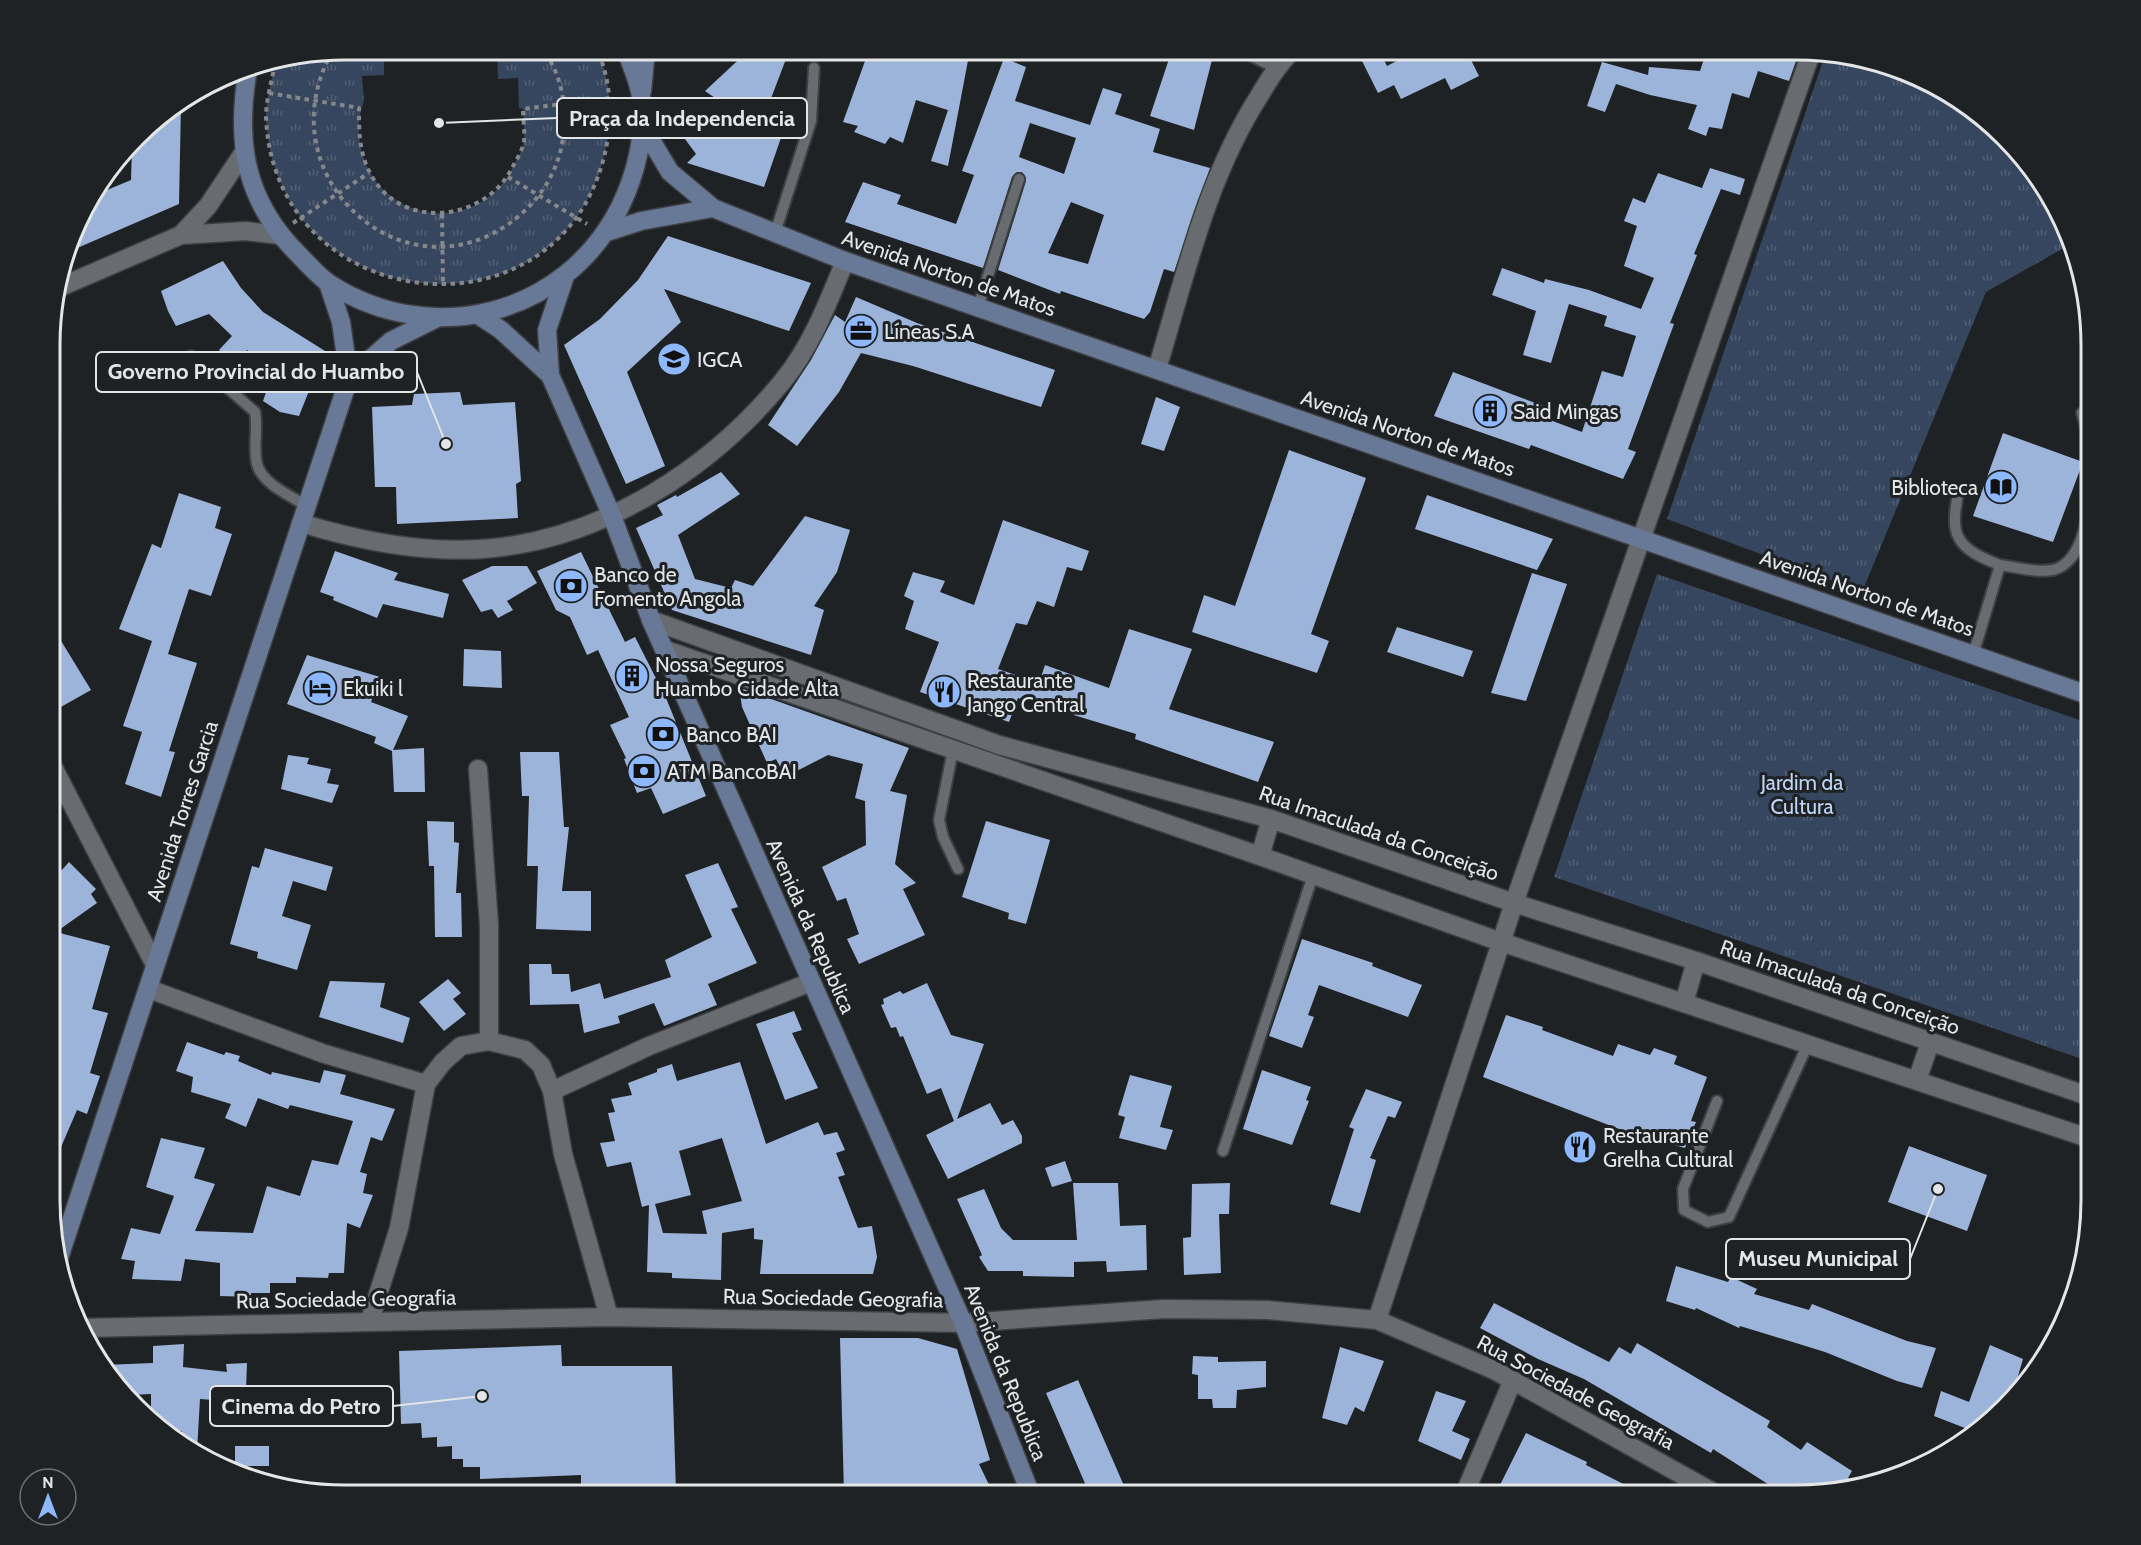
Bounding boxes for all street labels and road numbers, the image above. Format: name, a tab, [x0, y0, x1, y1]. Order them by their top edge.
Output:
street label: Avenida Norton de Matos	[839, 225, 1060, 321]
street label: Avenida Norton de Matos	[1298, 385, 1519, 481]
street label: Avenida Norton de Matos	[1757, 545, 1978, 641]
street label: Avenida Torres Garcia	[141, 717, 223, 905]
street label: Rua Imaculada da Conceição	[1256, 780, 1502, 886]
street label: Avenida da Republica	[761, 835, 861, 1017]
street label: Rua Imaculada da Conceição	[1717, 934, 1963, 1040]
street label: Avenida da Republica	[959, 1280, 1053, 1464]
street label: Rua Sociedade Geografia	[723, 1284, 943, 1312]
street label: Rua Sociedade Geografia	[236, 1285, 456, 1313]
street label: Rua Sociedade Geografia	[1473, 1329, 1679, 1455]

